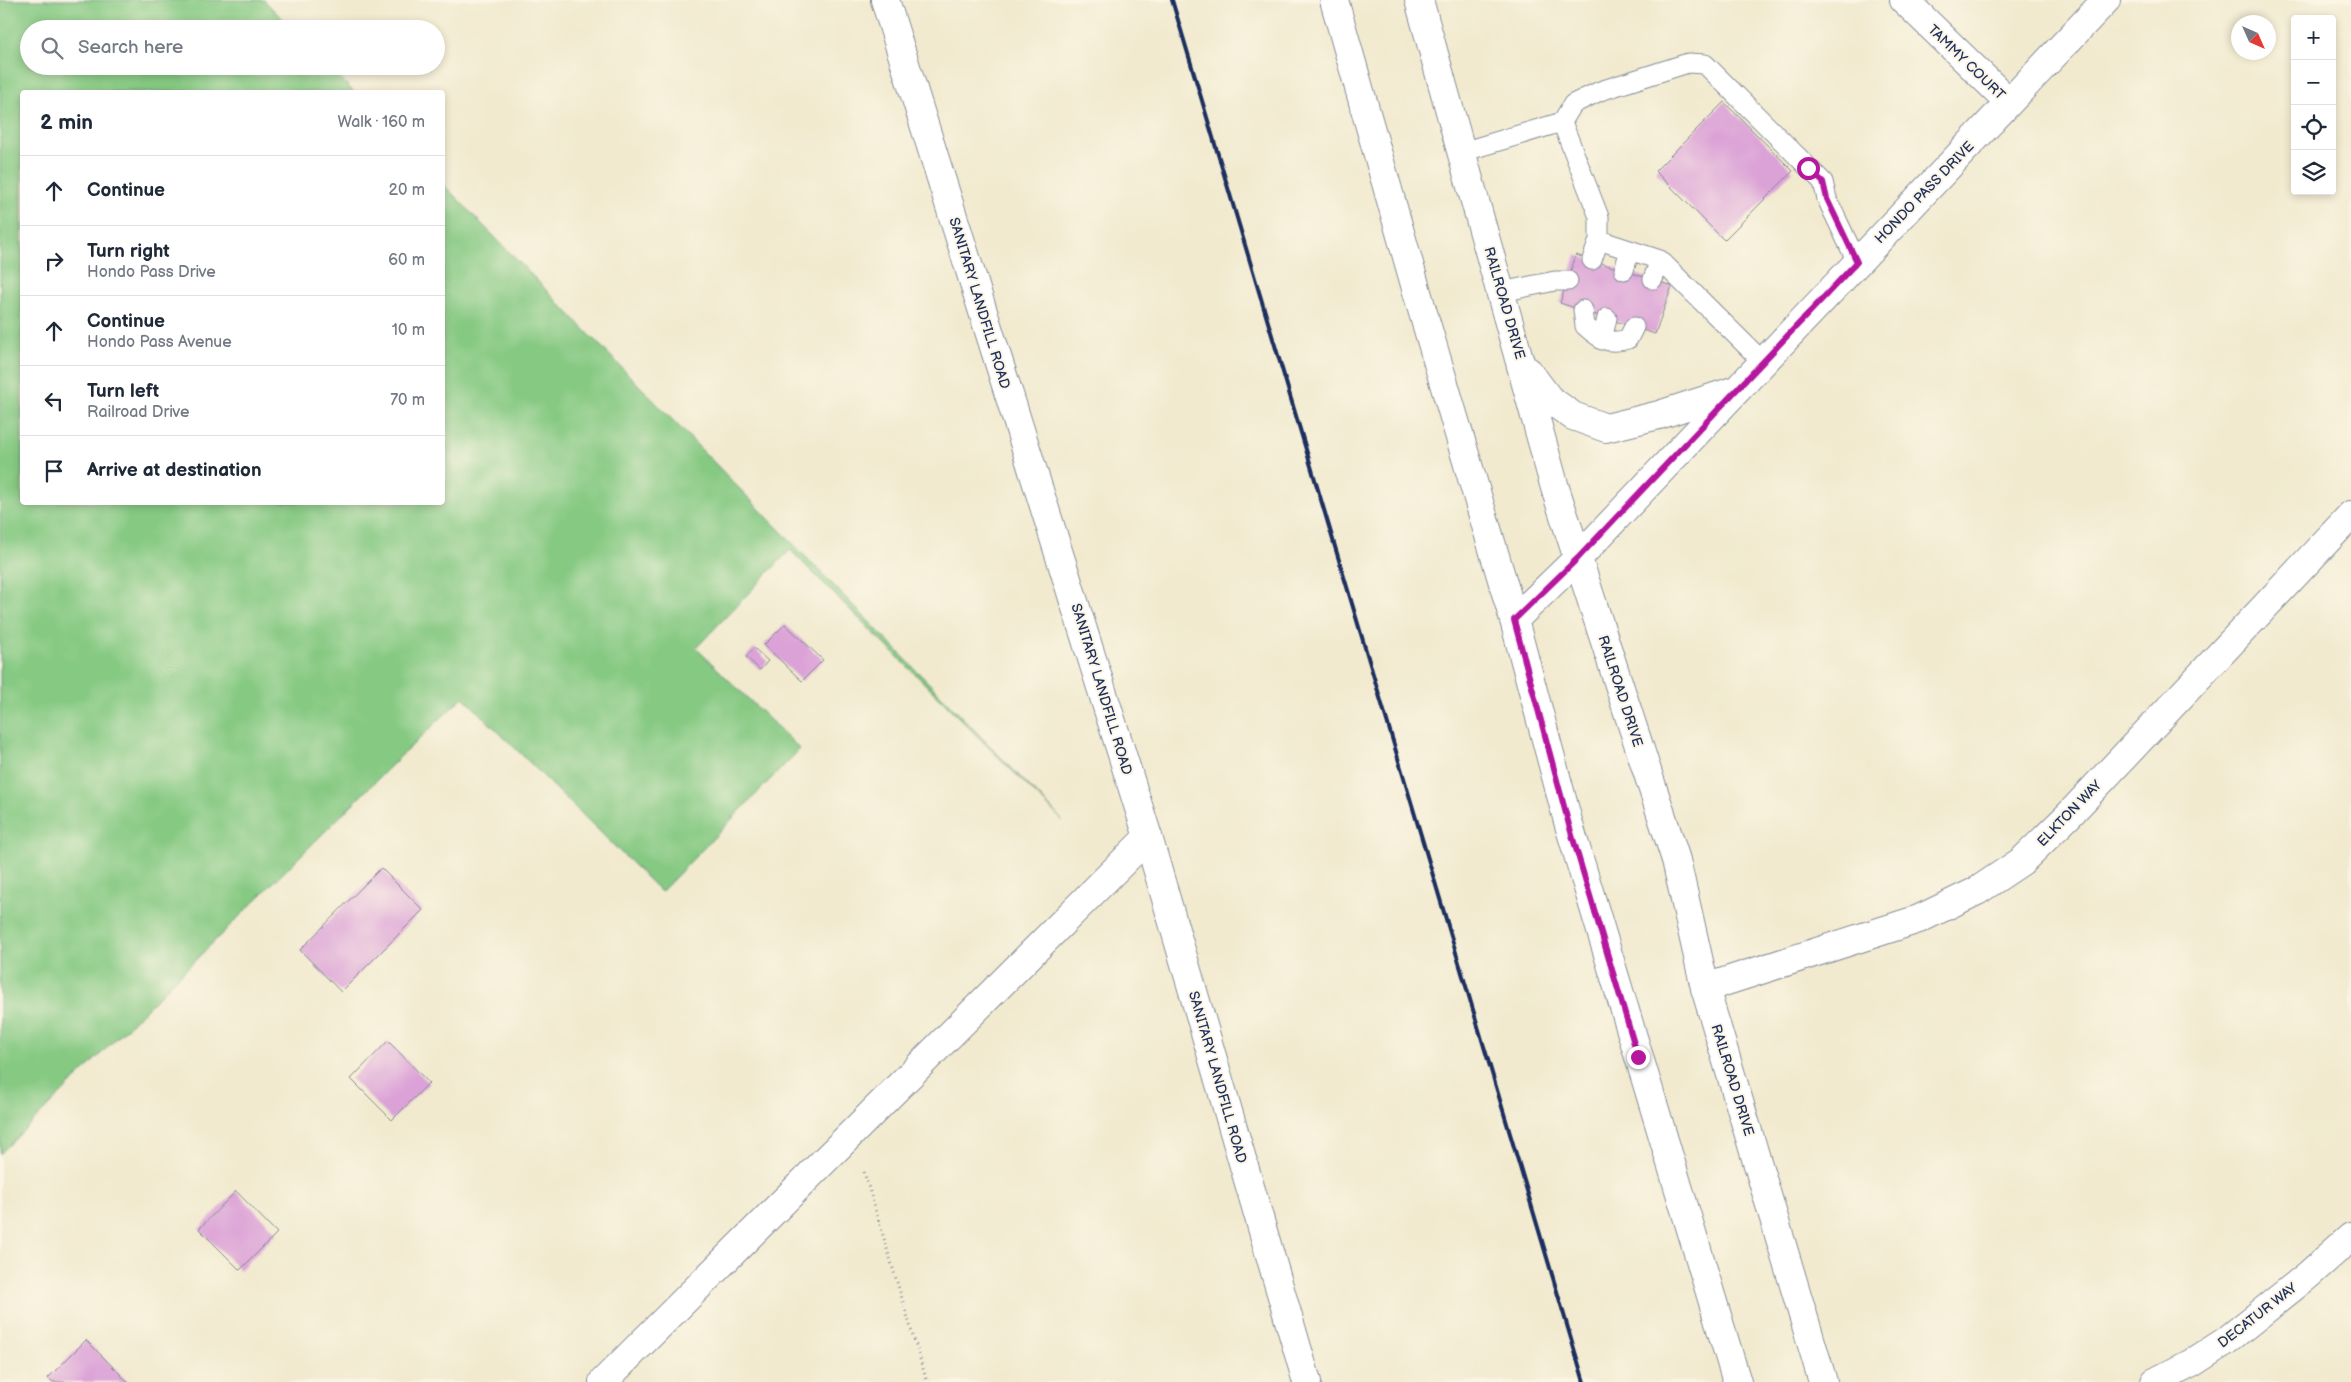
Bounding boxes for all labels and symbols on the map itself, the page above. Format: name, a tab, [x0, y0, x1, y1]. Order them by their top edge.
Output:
north arrow	[2231, 15, 2276, 60]
street label: TAMMY COURT	[1924, 21, 2009, 104]
street label: HONDO PASS DRIVE	[1871, 138, 1978, 247]
route start	[1797, 157, 1820, 180]
street label: SANITARY LANDFILL ROAD	[945, 215, 1014, 391]
street label: RAILROAD DRIVE	[1480, 245, 1529, 361]
street label: SANITARY LANDFILL ROAD	[1067, 601, 1136, 777]
street label: RAILROAD DRIVE	[1595, 633, 1647, 749]
street label: ELKTON WAY	[2034, 776, 2106, 850]
street label: SANITARY LANDFILL ROAD	[1185, 989, 1250, 1165]
street label: RAILROAD DRIVE	[1707, 1022, 1758, 1138]
route end	[1627, 1046, 1650, 1069]
street label: DECATUR WAY	[2215, 1279, 2301, 1351]

